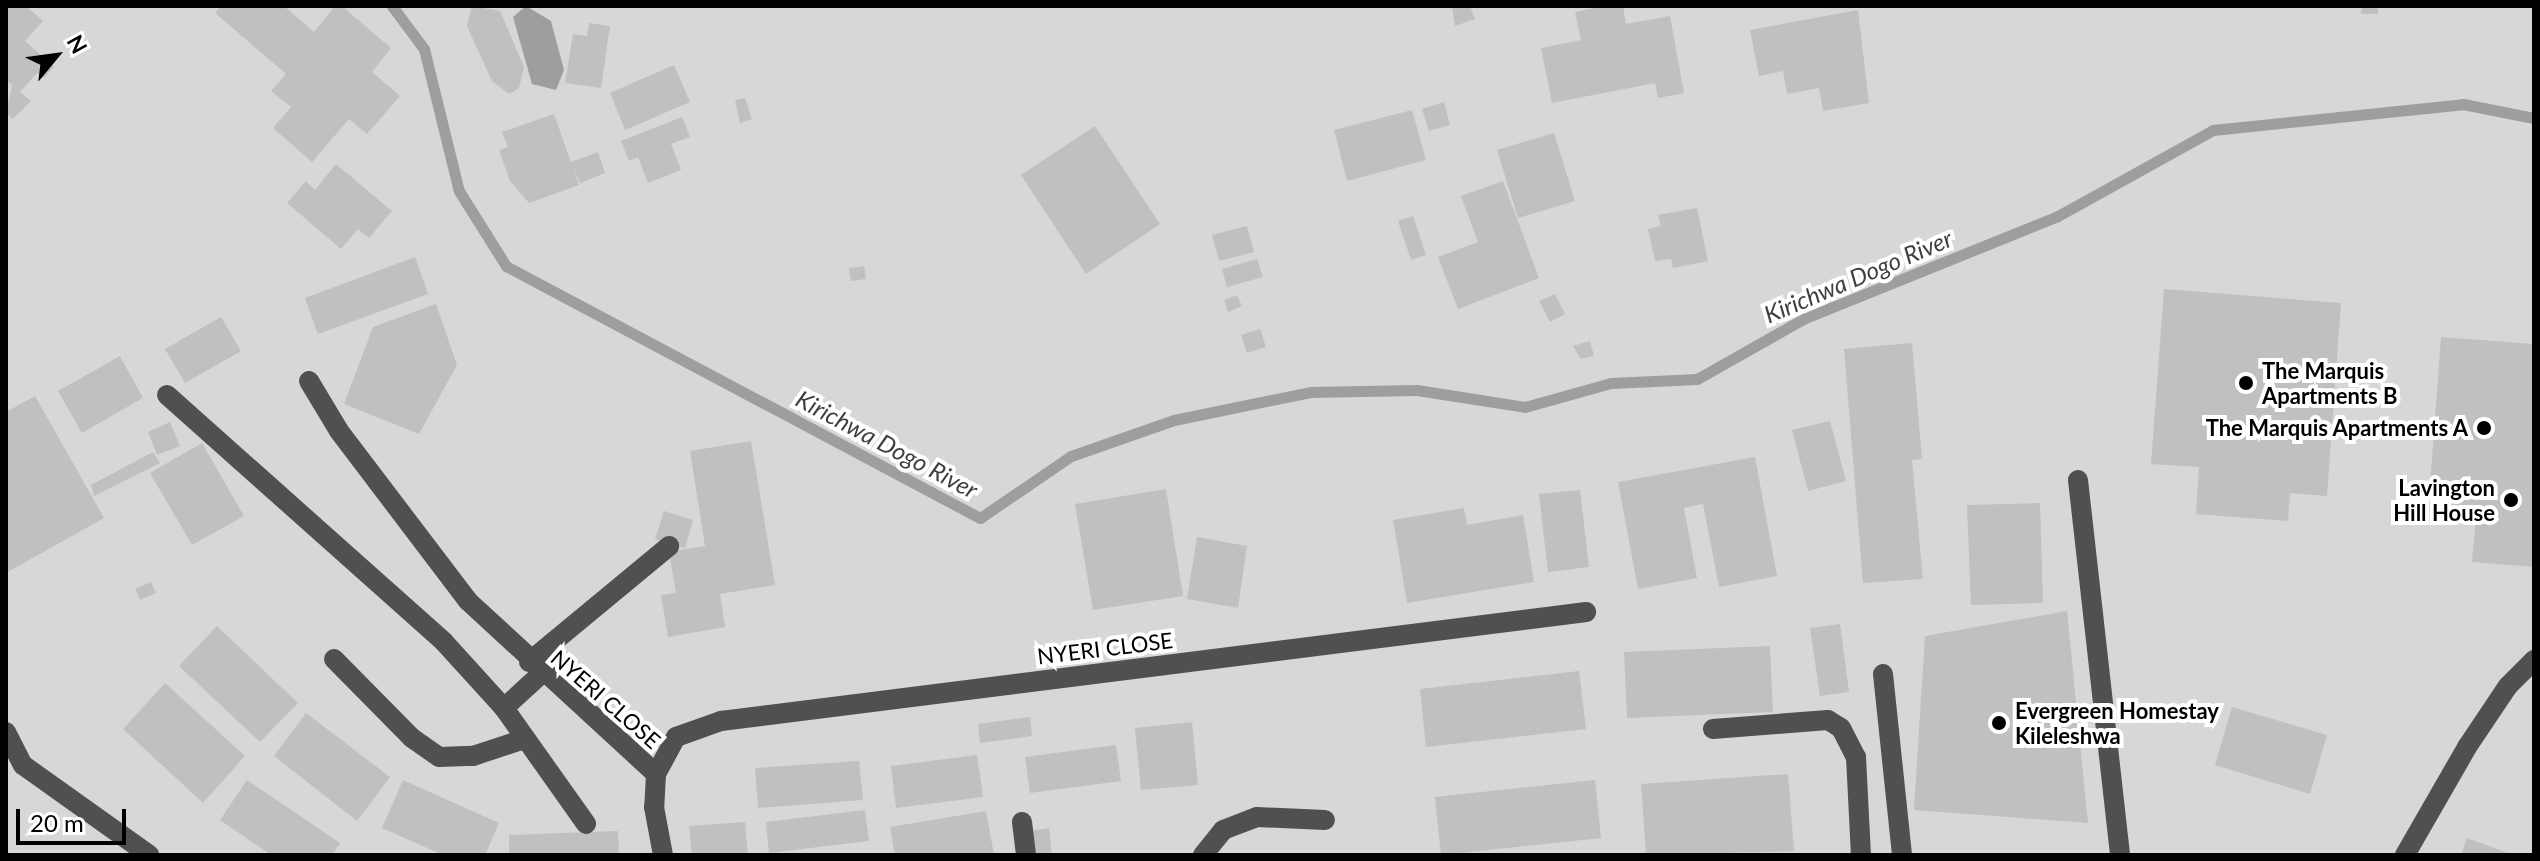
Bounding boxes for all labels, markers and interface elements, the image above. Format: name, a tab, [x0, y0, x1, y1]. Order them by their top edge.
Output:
north arrow	[16, 16, 96, 96]
text: N	[62, 30, 93, 58]
water label: Kirichwa Dogo River	[1760, 223, 1956, 329]
place label: The Marquis Apartments B	[2262, 357, 2397, 408]
marker: The Marquis Apartments B	[2237, 374, 2255, 392]
water label: Kirichwa Dogo River	[791, 384, 983, 504]
place label: The Marquis Apartments A	[2204, 415, 2468, 441]
marker: The Marquis Apartments A	[2475, 419, 2493, 437]
place label: Lavington Hill House	[2393, 474, 2495, 526]
marker: Lavington Hill House	[2502, 491, 2520, 509]
street label: NYERI CLOSE	[1036, 627, 1174, 669]
street label: NYERI CLOSE	[546, 644, 666, 754]
place label: Evergreen Homestay Kileleshwa	[2015, 697, 2219, 748]
marker: Evergreen Homestay Kileleshwa	[1990, 714, 2008, 732]
scale bar	[20, 793, 130, 843]
text: 20 m	[30, 808, 84, 837]

